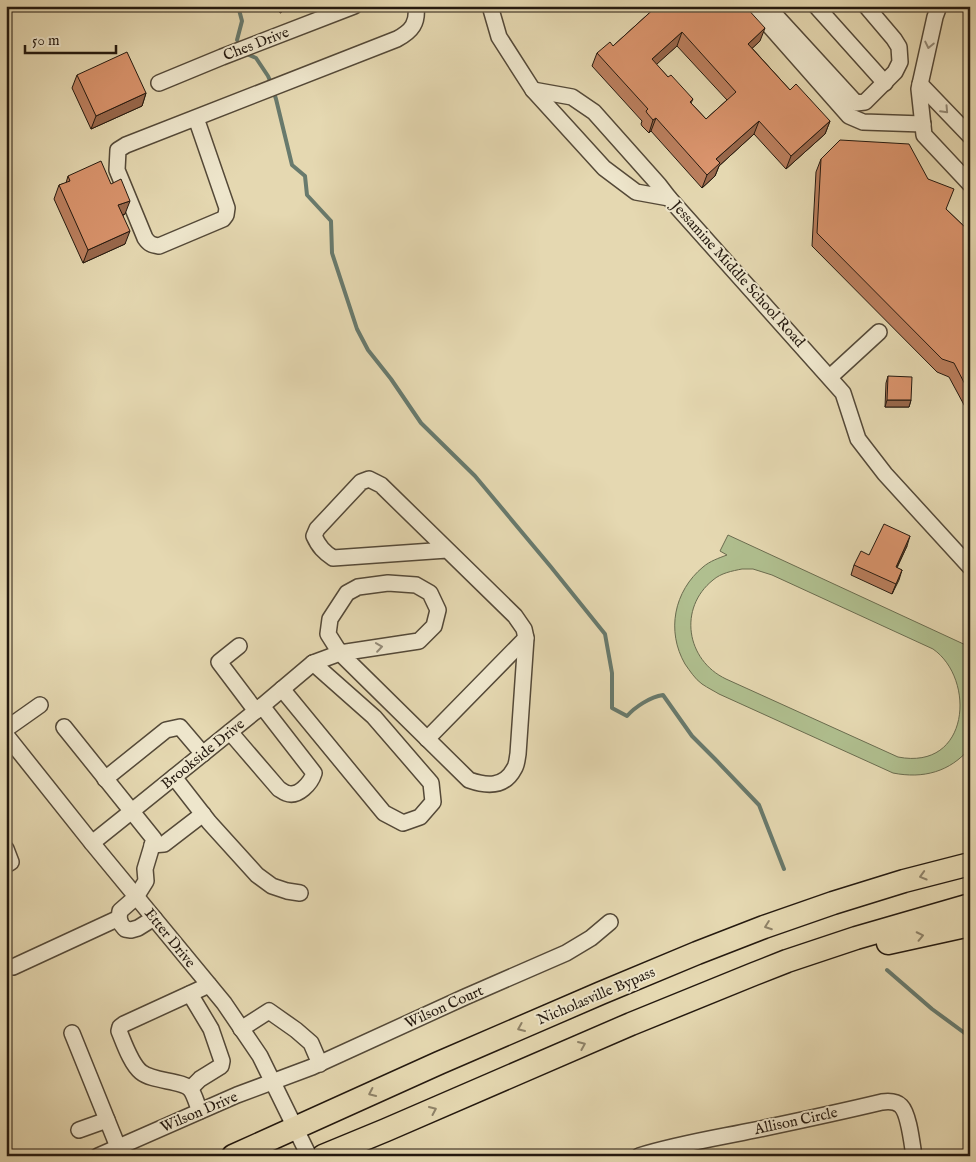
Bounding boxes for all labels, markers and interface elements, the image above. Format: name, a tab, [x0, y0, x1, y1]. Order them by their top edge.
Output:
scale bar	[25, 22, 116, 54]
street label: Ches Drive	[220, 23, 292, 65]
text: 50 m	[32, 31, 60, 50]
one-way arrow	[924, 40, 935, 49]
one-way arrow	[939, 104, 948, 113]
street label: Jessamine Middle School Road	[666, 195, 810, 352]
one-way arrow	[376, 642, 384, 653]
street label: Brookside Drive	[157, 714, 249, 793]
one-way arrow	[919, 871, 927, 881]
street label: Etter Drive	[140, 904, 200, 972]
one-way arrow	[764, 920, 773, 930]
one-way arrow	[916, 931, 925, 941]
street label: Nicholasville Bypass	[534, 963, 658, 1029]
street label: Wilson Court	[402, 981, 486, 1033]
one-way arrow	[517, 1021, 526, 1032]
one-way arrow	[577, 1041, 586, 1052]
one-way arrow	[368, 1086, 377, 1097]
street label: Wilson Drive	[158, 1087, 241, 1137]
street label: Allison Circle	[752, 1103, 839, 1139]
one-way arrow	[428, 1105, 437, 1116]

